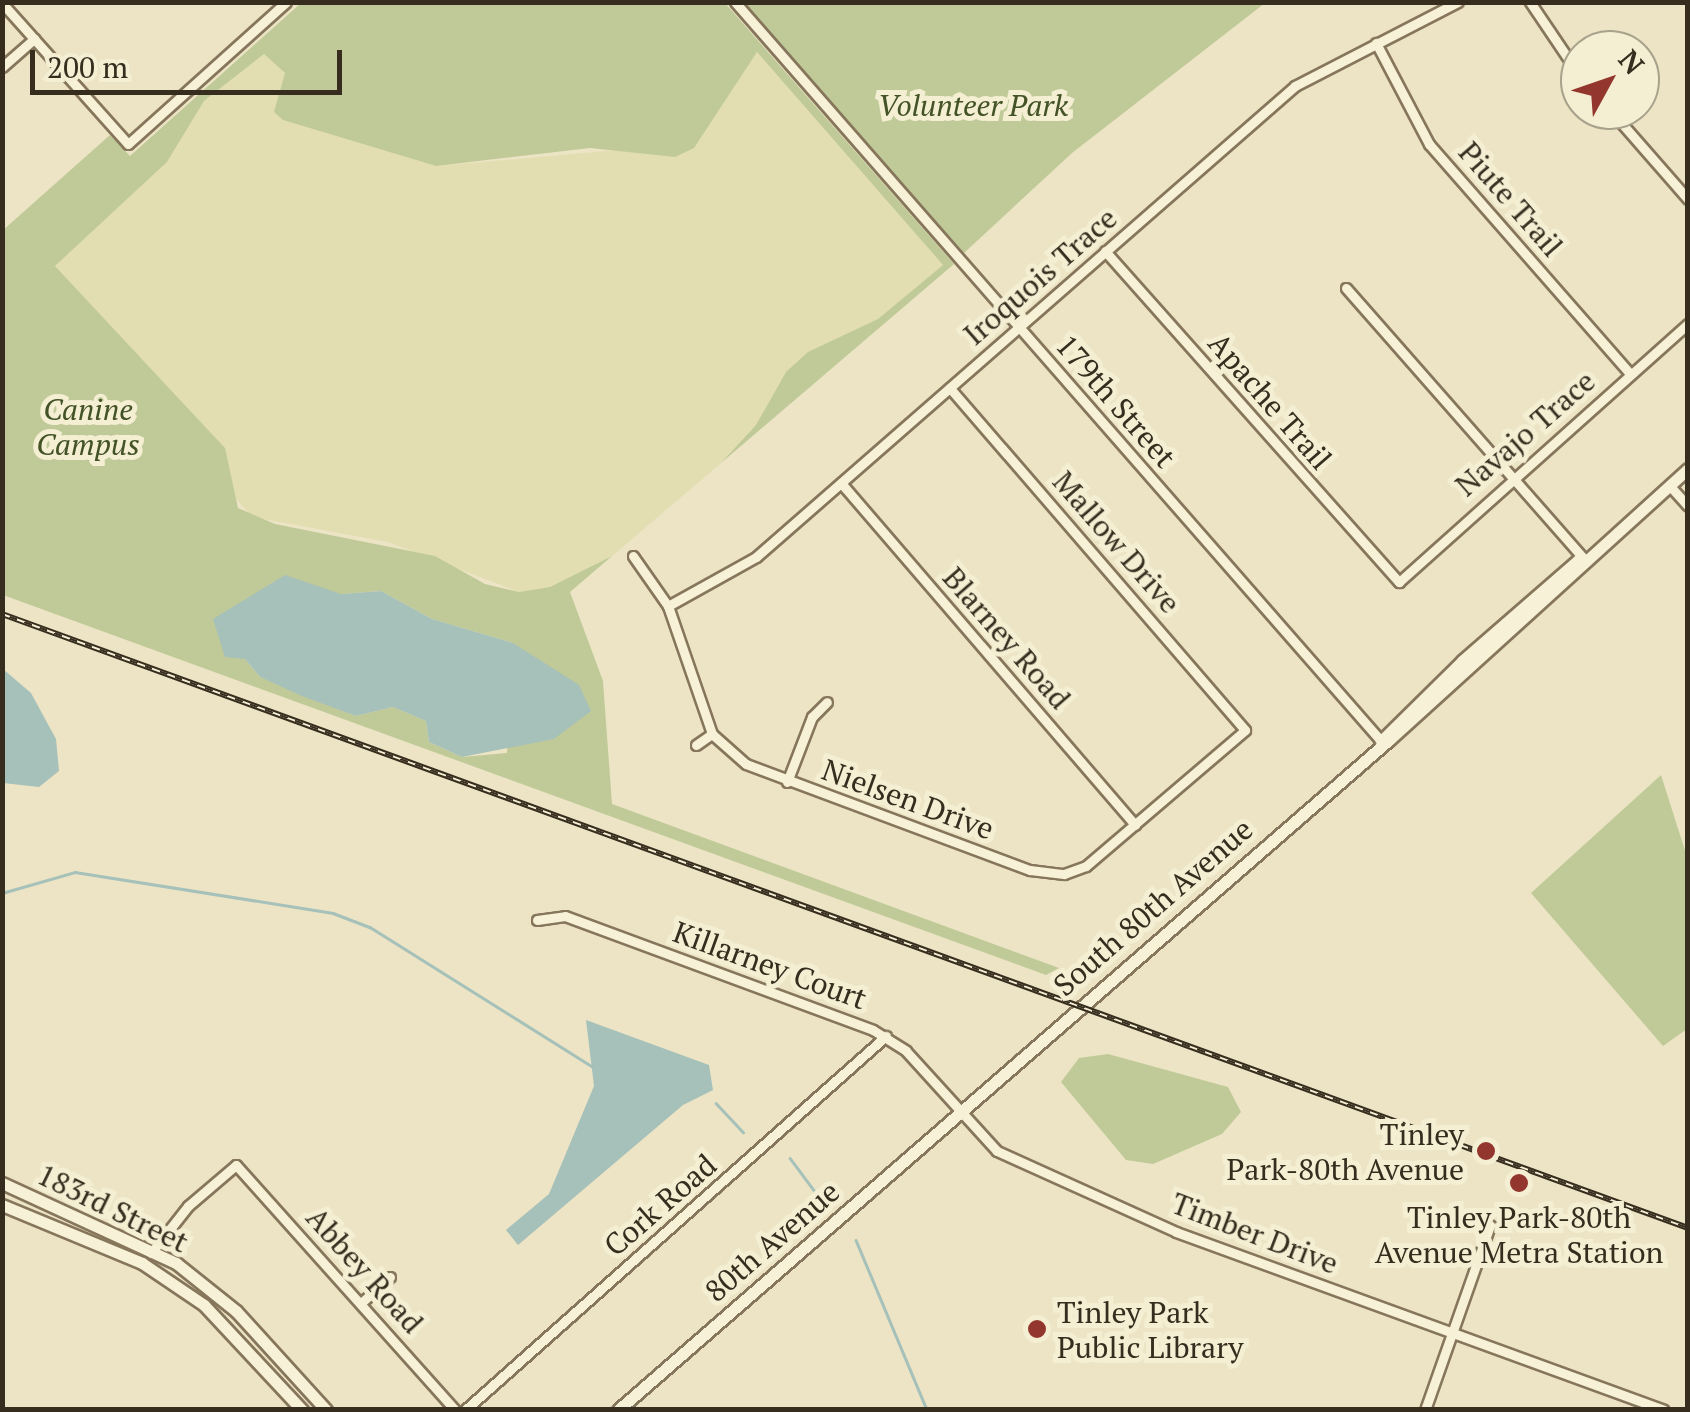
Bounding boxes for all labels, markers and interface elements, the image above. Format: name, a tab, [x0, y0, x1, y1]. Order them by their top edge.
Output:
scale bar	[35, 30, 348, 92]
north arrow	[1560, 30, 1660, 130]
text: N	[1611, 42, 1653, 82]
text: 200 m	[47, 47, 128, 87]
park label: Volunteer Park	[878, 87, 1068, 123]
street label: Piute Trail	[1451, 134, 1571, 264]
street label: Iroquois Trace	[956, 200, 1124, 352]
street label: Apache Trail	[1201, 325, 1339, 477]
street label: 179th Street	[1049, 327, 1183, 475]
street label: Navajo Trace	[1448, 363, 1602, 503]
park label: Canine Campus	[36, 391, 140, 462]
street label: Mallow Drive	[1046, 464, 1188, 620]
street label: Blarney Road	[936, 560, 1078, 716]
street label: Nielsen Drive	[817, 751, 999, 847]
street label: South 80th Avenue	[1046, 811, 1260, 1003]
street label: Killarney Court	[668, 913, 872, 1017]
place label: Tinley Park-80th Avenue	[1226, 1116, 1464, 1186]
marker: Tinley Park-80th Avenue	[1473, 1138, 1499, 1164]
street label: Cork Road	[597, 1147, 723, 1263]
street label: 183rd Street	[32, 1156, 194, 1260]
marker: Tinley Park-80th Avenue Metra Station	[1508, 1172, 1530, 1194]
street label: 80th Avenue	[697, 1173, 847, 1309]
street label: Timber Drive	[1167, 1185, 1343, 1281]
place label: Tinley Park-80th Avenue Metra Station	[1375, 1199, 1663, 1270]
street label: Abbey Road	[299, 1200, 431, 1340]
place label: Tinley Park Public Library	[1057, 1294, 1243, 1364]
marker: Tinley Park Public Library	[1026, 1318, 1048, 1340]

